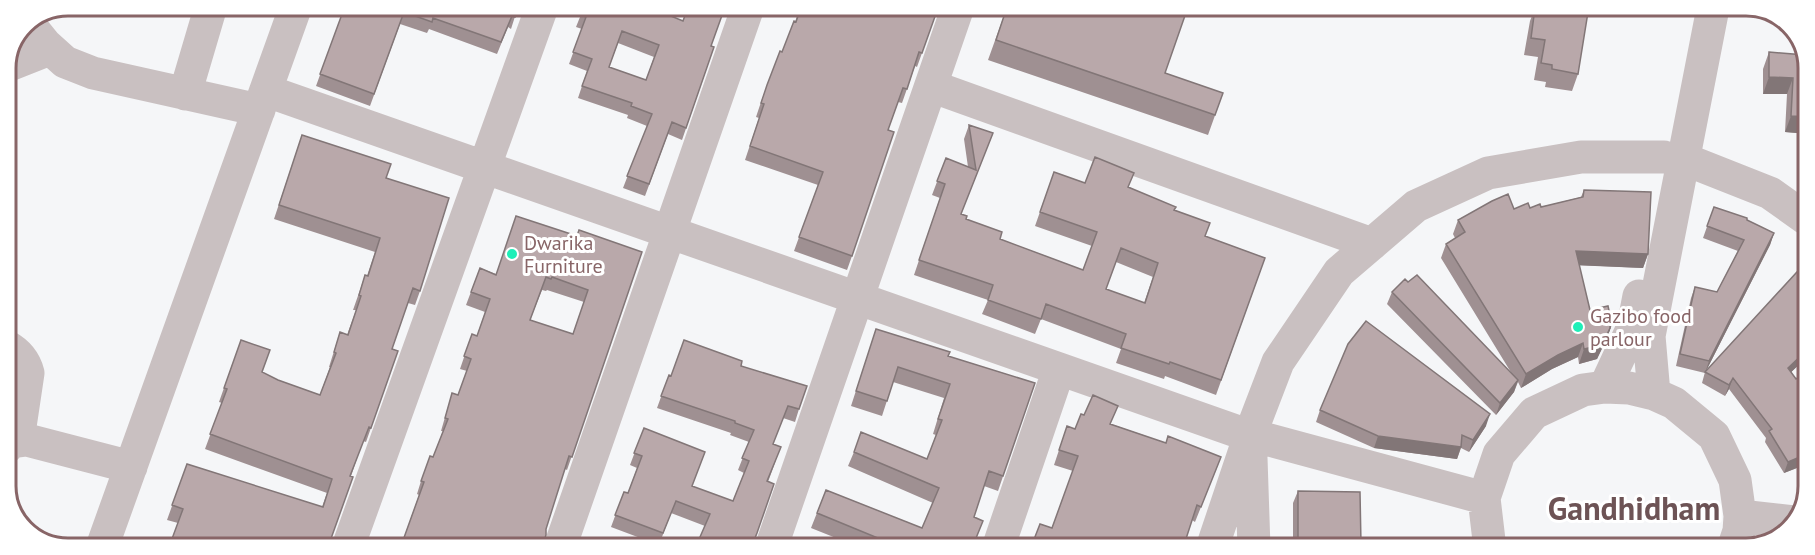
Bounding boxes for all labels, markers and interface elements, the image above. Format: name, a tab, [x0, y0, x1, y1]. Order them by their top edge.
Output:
place label: Dwarika Furniture	[524, 230, 603, 279]
marker: Dwarika Furniture	[505, 247, 519, 261]
place label: Gazibo food parlour	[1590, 303, 1692, 352]
marker: Gazibo food parlour	[1571, 320, 1585, 334]
district label: Gandhidham	[1548, 487, 1720, 529]

